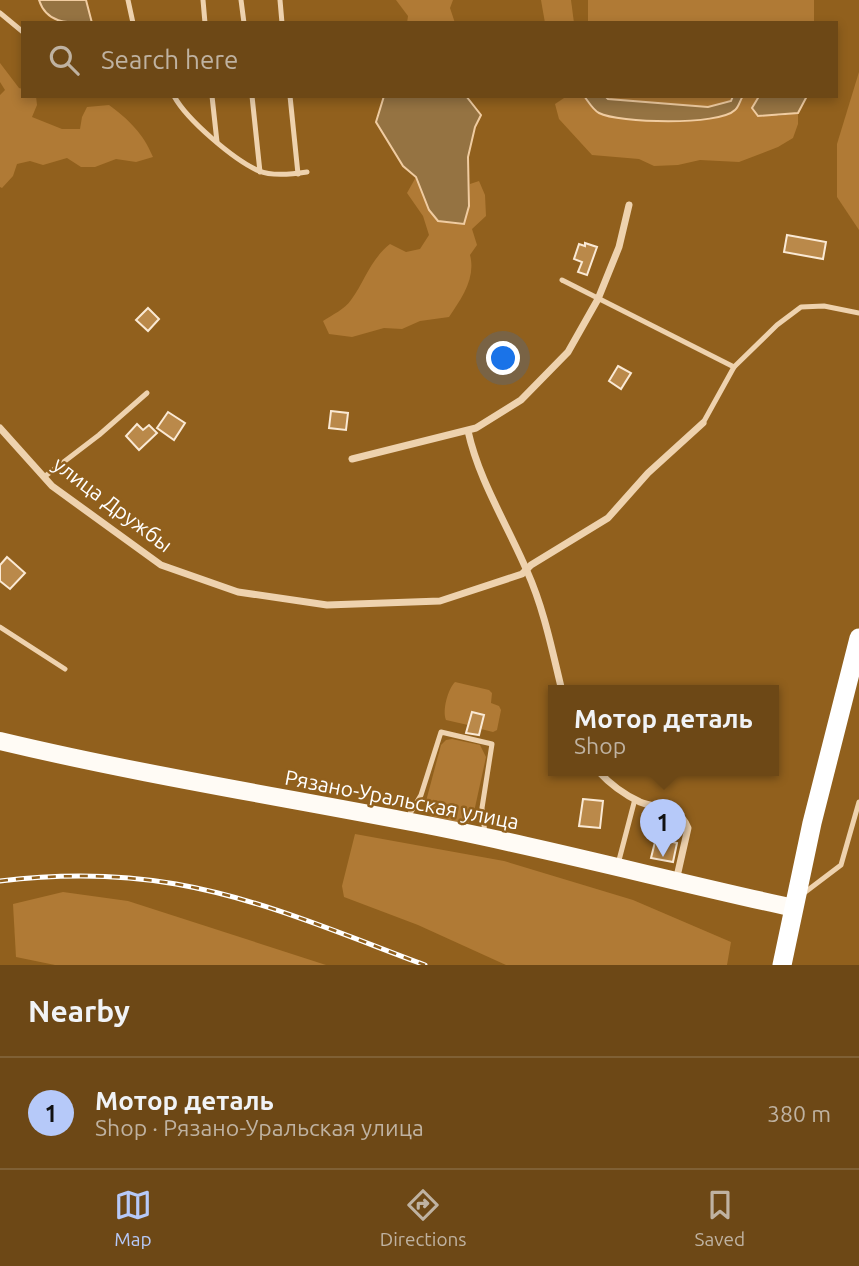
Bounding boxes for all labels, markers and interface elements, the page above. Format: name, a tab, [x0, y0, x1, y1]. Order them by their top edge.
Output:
search box	[21, 21, 838, 98]
icon: search	[45, 41, 83, 79]
text: Search here	[101, 45, 238, 74]
your location	[486, 341, 520, 375]
street label: улица Дружбы	[49, 451, 177, 557]
popup	[548, 685, 779, 776]
text: Мотор деталь	[574, 704, 753, 733]
text: Shop	[574, 733, 626, 758]
street label: Рязано-Уральская улица	[283, 765, 521, 833]
pin: 1	[640, 799, 686, 857]
text: Nearby	[28, 994, 130, 1028]
text: Мотор деталь	[95, 1086, 274, 1115]
text: 1	[45, 1101, 57, 1126]
text: 380 m	[767, 1101, 831, 1126]
text: Shop · Рязано-Уральская улица	[95, 1115, 424, 1140]
tab: Map	[114, 1186, 152, 1250]
tab: Directions	[380, 1186, 467, 1250]
tab: Saved	[694, 1186, 745, 1250]

